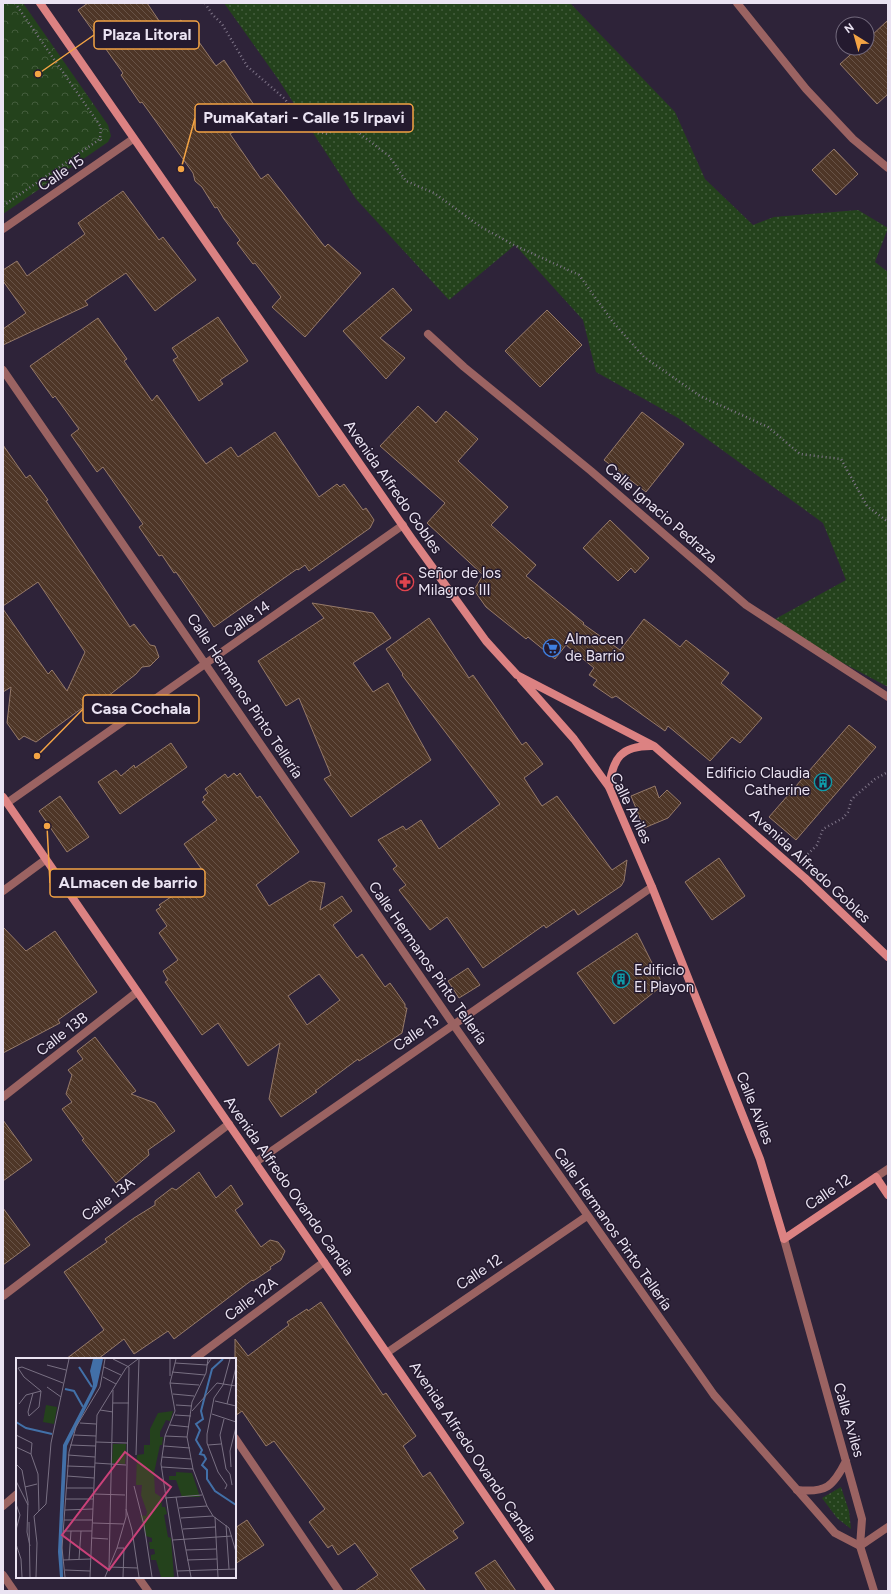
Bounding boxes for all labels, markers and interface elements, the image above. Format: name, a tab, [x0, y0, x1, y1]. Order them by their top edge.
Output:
north arrow	[835, 16, 875, 56]
callout: Plaza Litoral	[94, 21, 199, 49]
text: N	[842, 21, 857, 36]
text: Plaza Litoral	[103, 25, 192, 44]
callout: PumaKatari - Calle 15 Irpavi	[195, 104, 413, 132]
text: PumaKatari - Calle 15 Irpavi	[203, 108, 405, 127]
street label: Calle 15	[35, 151, 87, 195]
street label: Avenida Alfredo Gobles	[340, 417, 446, 557]
street label: Calle Ignacio Pedraza	[601, 459, 721, 567]
place label: Señor de los Milagros III	[418, 564, 501, 599]
pharmacy icon: Señor de los Milagros III	[395, 572, 415, 592]
street label: Calle 14	[220, 597, 274, 641]
street label: Calle Hermanos Pinto Tellería	[183, 610, 307, 782]
place label: Almacen de Barrio	[565, 630, 625, 665]
supermarket icon: Almacen de Barrio	[542, 638, 562, 658]
callout: Casa Cochala	[83, 695, 199, 723]
text: Casa Cochala	[91, 699, 191, 718]
place label: Edificio Claudia Catherine	[706, 764, 810, 799]
street label: Calle Aviles	[606, 770, 656, 846]
building icon: Edificio Claudia Catherine	[813, 772, 833, 792]
street label: Avenida Alfredo Gobles	[746, 805, 874, 927]
callout: ALmacen de barrio	[50, 869, 205, 897]
text: ALmacen de barrio	[59, 873, 197, 892]
street label: Calle Hermanos Pinto Tellería	[365, 878, 491, 1048]
place label: Edificio El Playon	[634, 961, 694, 996]
building icon: Edificio El Playon	[611, 969, 631, 989]
street label: Calle 13B	[33, 1008, 91, 1060]
street label: Calle 13	[390, 1011, 442, 1055]
street label: Calle Aviles	[732, 1069, 778, 1147]
street label: Avenida Alfredo Ovando Candia	[220, 1093, 358, 1279]
street label: Calle Hermanos Pinto Tellería	[550, 1144, 676, 1314]
street label: Calle 12	[802, 1170, 854, 1214]
street label: Calle 13A	[78, 1173, 138, 1225]
street label: Calle 12	[453, 1250, 505, 1294]
street label: Calle 12A	[221, 1273, 281, 1325]
inset map	[16, 1358, 236, 1578]
street label: Avenida Alfredo Ovando Candia	[406, 1358, 540, 1546]
street label: Calle Aviles	[830, 1381, 868, 1459]

